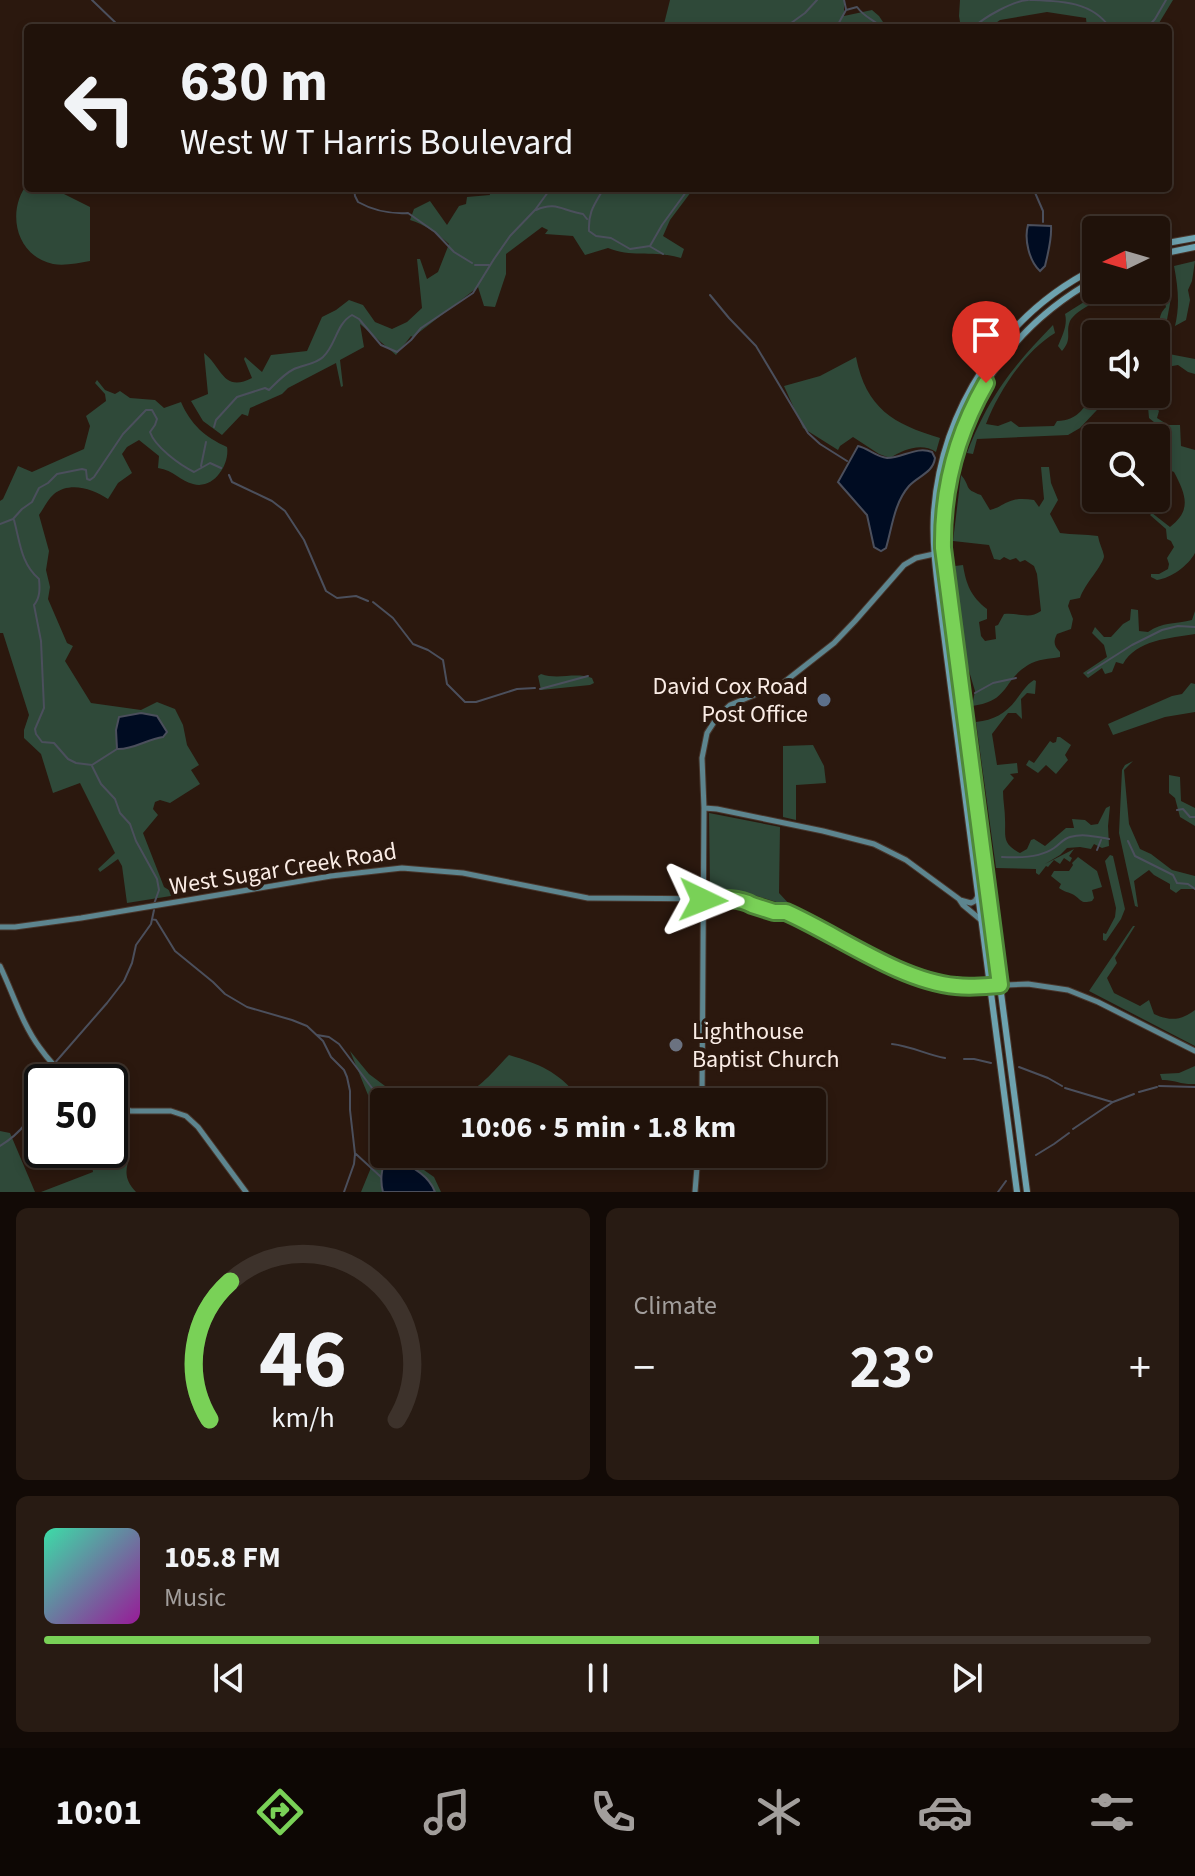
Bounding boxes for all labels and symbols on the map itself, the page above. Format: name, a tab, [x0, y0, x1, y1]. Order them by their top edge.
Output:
north arrow	[1082, 216, 1170, 304]
pin	[952, 301, 1020, 383]
place label: David Cox Road Post Office	[653, 669, 808, 732]
marker: David Cox Road Post Office	[815, 691, 833, 709]
street label: West Sugar Creek Road	[167, 834, 399, 904]
position arrow	[661, 858, 745, 942]
place label: Lighthouse Baptist Church	[692, 1014, 840, 1077]
marker: Lighthouse Baptist Church	[667, 1036, 685, 1054]
speed limit sign: 50	[24, 1064, 128, 1168]

